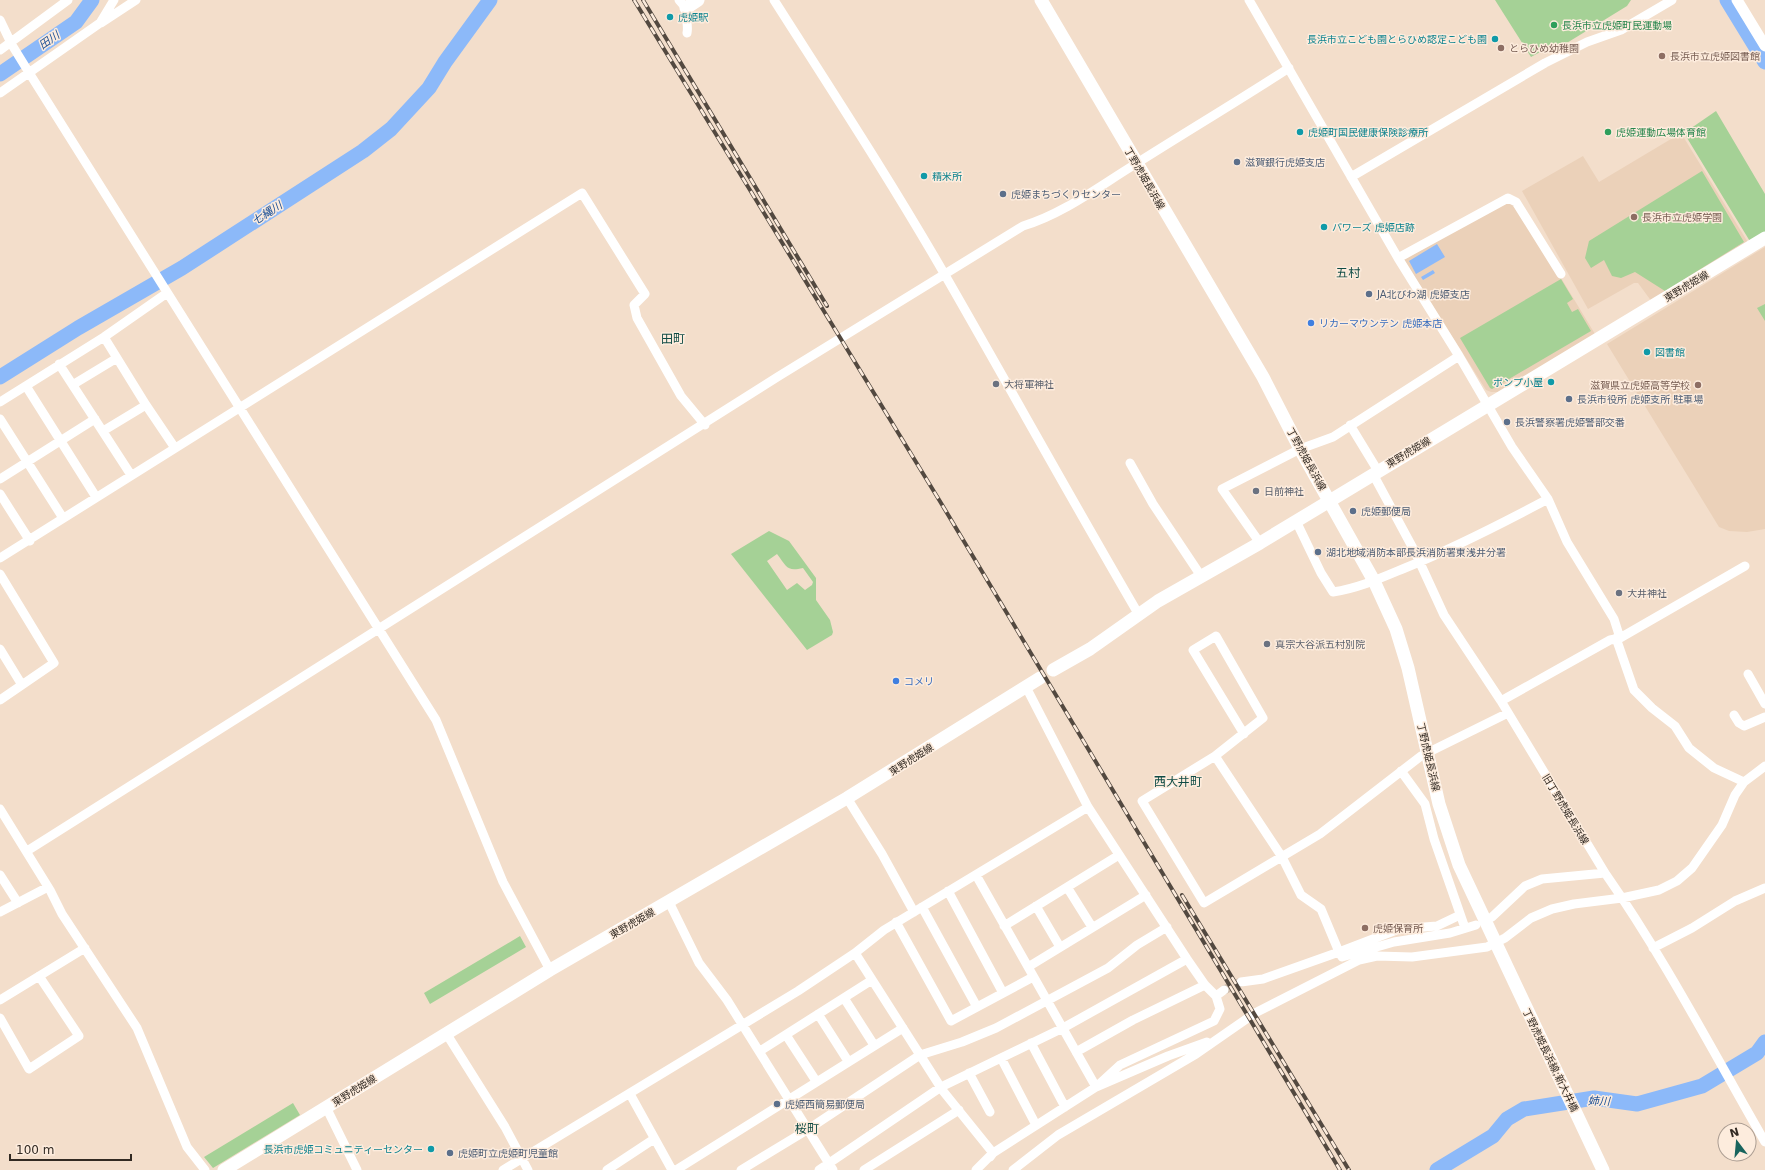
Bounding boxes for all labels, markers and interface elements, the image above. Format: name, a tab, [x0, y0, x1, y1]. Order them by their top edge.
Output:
marker: 虎姫駅	[665, 12, 675, 22]
place label: 虎姫駅	[678, 12, 709, 23]
marker: 長浜市立虎姫町民運動場	[1549, 20, 1559, 30]
place label: 長浜市立虎姫町民運動場	[1562, 20, 1672, 31]
water label: 田川	[37, 28, 63, 52]
place label: 長浜市立こども園とらひめ認定こども園	[1307, 34, 1487, 45]
marker: 長浜市立こども園とらひめ認定こども園	[1490, 34, 1500, 44]
marker: とらひめ幼稚園	[1496, 43, 1506, 53]
place label: とらひめ幼稚園	[1509, 43, 1579, 54]
marker: 長浜市立虎姫図書館	[1657, 51, 1667, 61]
place label: 長浜市立虎姫図書館	[1670, 51, 1760, 62]
marker: 虎姫町国民健康保険診療所	[1295, 127, 1305, 137]
place label: 虎姫町国民健康保険診療所	[1308, 127, 1428, 138]
marker: 虎姫運動広場体育館	[1603, 127, 1613, 137]
place label: 虎姫運動広場体育館	[1616, 127, 1706, 138]
street label: 丁野虎姫長浜線	[1122, 145, 1167, 211]
marker: 滋賀銀行虎姫支店	[1232, 157, 1242, 167]
place label: 滋賀銀行虎姫支店	[1245, 157, 1325, 168]
marker: 精米所	[919, 171, 929, 181]
place label: 精米所	[932, 171, 962, 182]
marker: 虎姫まちづくりセンター	[998, 189, 1008, 199]
place label: 虎姫まちづくりセンター	[1011, 189, 1121, 200]
water label: 七縄川	[250, 198, 285, 228]
marker: 長浜市立虎姫学園	[1629, 212, 1639, 222]
place label: 長浜市立虎姫学園	[1642, 212, 1722, 223]
marker: パワーズ 虎姫店跡	[1319, 222, 1329, 232]
place label: パワーズ 虎姫店跡	[1332, 222, 1415, 233]
district label: 五村	[1336, 266, 1361, 280]
street label: 東野虎姫線	[1662, 269, 1711, 304]
marker: JA北びわ湖 虎姫支店	[1364, 289, 1374, 299]
place label: JA北びわ湖 虎姫支店	[1376, 289, 1470, 300]
marker: リカーマウンテン 虎姫本店	[1306, 318, 1316, 328]
place label: リカーマウンテン 虎姫本店	[1319, 318, 1442, 329]
district label: 田町	[661, 332, 685, 346]
marker: 図書館	[1642, 347, 1652, 357]
place label: 図書館	[1655, 347, 1685, 358]
place label: ポンプ小屋	[1493, 377, 1543, 388]
marker: ポンプ小屋	[1546, 377, 1556, 387]
marker: 大将軍神社	[991, 379, 1001, 389]
place label: 大将軍神社	[1004, 379, 1054, 390]
place label: 滋賀県立虎姫高等学校	[1590, 380, 1690, 391]
marker: 滋賀県立虎姫高等学校	[1693, 380, 1703, 390]
marker: 長浜市役所 虎姫支所 駐車場	[1564, 394, 1574, 404]
place label: 長浜市役所 虎姫支所 駐車場	[1577, 394, 1703, 405]
marker: 長浜警察署虎姫警部交番	[1502, 417, 1512, 427]
place label: 長浜警察署虎姫警部交番	[1515, 417, 1625, 428]
street label: 丁野虎姫長浜線	[1285, 426, 1328, 493]
street label: 東野虎姫線	[1384, 435, 1433, 470]
marker: 日前神社	[1251, 486, 1261, 496]
place label: 日前神社	[1264, 486, 1304, 497]
marker: 虎姫郵便局	[1348, 506, 1358, 516]
place label: 虎姫郵便局	[1361, 506, 1411, 517]
marker: 湖北地域消防本部長浜消防署東浅井分署	[1313, 547, 1323, 557]
place label: 湖北地域消防本部長浜消防署東浅井分署	[1326, 547, 1506, 558]
marker: 大井神社	[1614, 588, 1624, 598]
place label: 大井神社	[1627, 588, 1667, 599]
marker: 真宗大谷派五村別院	[1262, 639, 1272, 649]
place label: 真宗大谷派五村別院	[1275, 639, 1365, 650]
marker: コメリ	[891, 676, 901, 686]
place label: コメリ	[904, 676, 934, 687]
street label: 丁野虎姫長浜線	[1415, 722, 1442, 792]
street label: 東野虎姫線	[887, 742, 935, 777]
street label: 旧丁野虎姫長浜線	[1540, 772, 1591, 846]
district label: 西大井町	[1154, 775, 1202, 789]
street label: 東野虎姫線	[608, 906, 657, 941]
marker: 虎姫保育所	[1360, 923, 1370, 933]
place label: 虎姫保育所	[1373, 923, 1423, 934]
street label: 丁野虎姫長浜線;新大井橋	[1521, 1007, 1580, 1114]
street label: 東野虎姫線	[330, 1073, 378, 1108]
water label: 姉川	[1588, 1095, 1611, 1108]
marker: 虎姫西簡易郵便局	[772, 1099, 782, 1109]
place label: 虎姫西簡易郵便局	[785, 1099, 865, 1110]
district label: 桜町	[795, 1122, 819, 1136]
north arrow	[1717, 1122, 1757, 1162]
text: N	[1728, 1125, 1741, 1140]
scale bar	[10, 1136, 131, 1162]
text: 100 m	[16, 1143, 54, 1157]
place label: 長浜市虎姫コミュニティーセンター	[264, 1144, 423, 1155]
marker: 長浜市虎姫コミュニティーセンター	[426, 1144, 436, 1154]
marker: 虎姫町立虎姫町児童館	[445, 1148, 455, 1158]
place label: 虎姫町立虎姫町児童館	[458, 1148, 558, 1159]

